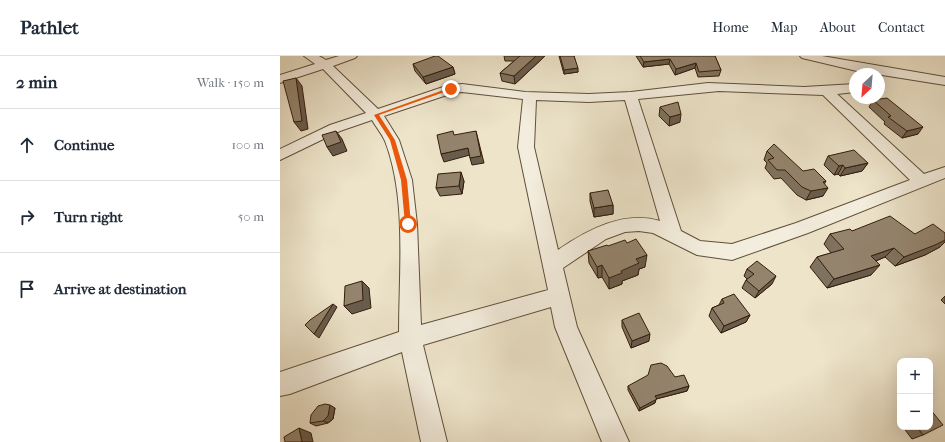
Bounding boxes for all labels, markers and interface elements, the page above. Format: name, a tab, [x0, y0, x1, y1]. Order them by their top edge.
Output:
text: Pathlet	[20, 17, 79, 39]
text: Home	[712, 19, 749, 36]
text: Map	[771, 19, 798, 36]
text: About	[820, 19, 856, 36]
text: Contact	[878, 19, 925, 36]
north arrow	[849, 68, 885, 104]
text: 2 min	[16, 72, 57, 92]
text: Walk · 150 m	[197, 75, 264, 90]
route end	[442, 80, 460, 98]
icon: ahead	[16, 134, 38, 156]
text: Continue	[54, 136, 114, 154]
text: 100 m	[231, 137, 264, 152]
icon: right	[16, 206, 38, 228]
text: Turn right	[54, 208, 123, 226]
text: 50 m	[238, 209, 264, 224]
route start	[399, 215, 417, 233]
icon: arrive	[16, 278, 38, 300]
text: Arrive at destination	[54, 280, 186, 298]
map controls	[897, 358, 933, 430]
button: +	[897, 358, 933, 394]
button: −	[897, 394, 933, 430]

